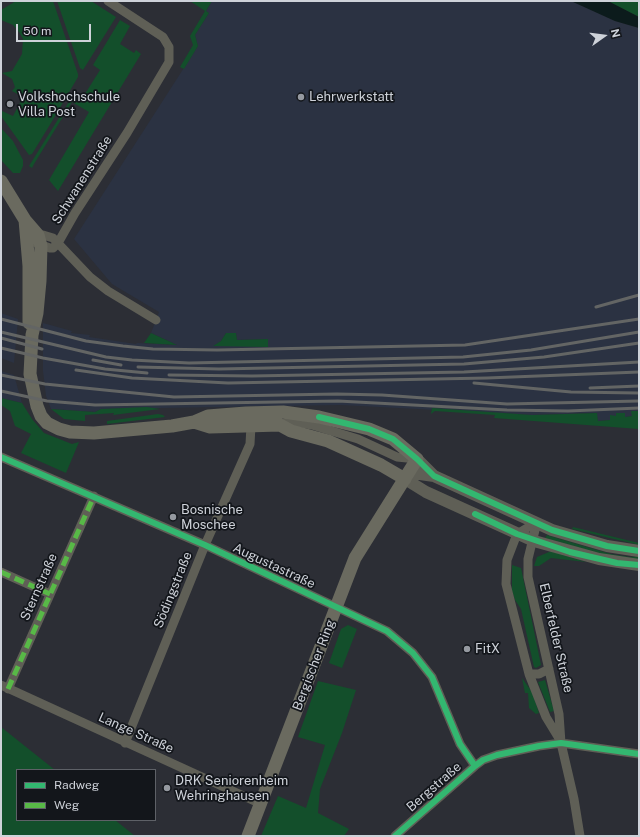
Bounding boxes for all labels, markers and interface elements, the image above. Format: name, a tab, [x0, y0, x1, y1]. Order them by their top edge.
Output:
scale bar	[18, 16, 93, 42]
north arrow	[584, 16, 624, 56]
text: 50 m	[23, 24, 51, 38]
text: N	[609, 27, 623, 39]
place label: Volkshochschule Villa Post	[18, 89, 120, 120]
place label: Lehrwerkstatt	[309, 89, 394, 105]
marker: Lehrwerkstatt	[296, 92, 306, 102]
marker: Volkshochschule Villa Post	[5, 99, 15, 109]
street label: Schwanenstraße	[49, 133, 115, 227]
place label: Bosnische Moschee	[181, 502, 243, 533]
marker: Bosnische Moschee	[168, 512, 178, 522]
street label: Augustastraße	[230, 540, 318, 592]
street label: Södingstraße	[151, 549, 195, 631]
street label: Sternstraße	[17, 551, 61, 623]
street label: Elberfelder Straße	[536, 582, 576, 694]
street label: Bergischer Ring	[289, 617, 339, 713]
place label: FitX	[475, 641, 500, 657]
marker: FitX	[462, 644, 472, 654]
street label: Lange Straße	[96, 709, 176, 757]
street label: Bergstraße	[403, 759, 465, 815]
legend	[16, 769, 156, 821]
place label: DRK Seniorenheim Wehringhausen	[175, 773, 288, 804]
text: Radweg	[54, 778, 99, 792]
marker: DRK Seniorenheim Wehringhausen	[162, 783, 172, 793]
text: Weg	[54, 798, 79, 812]

